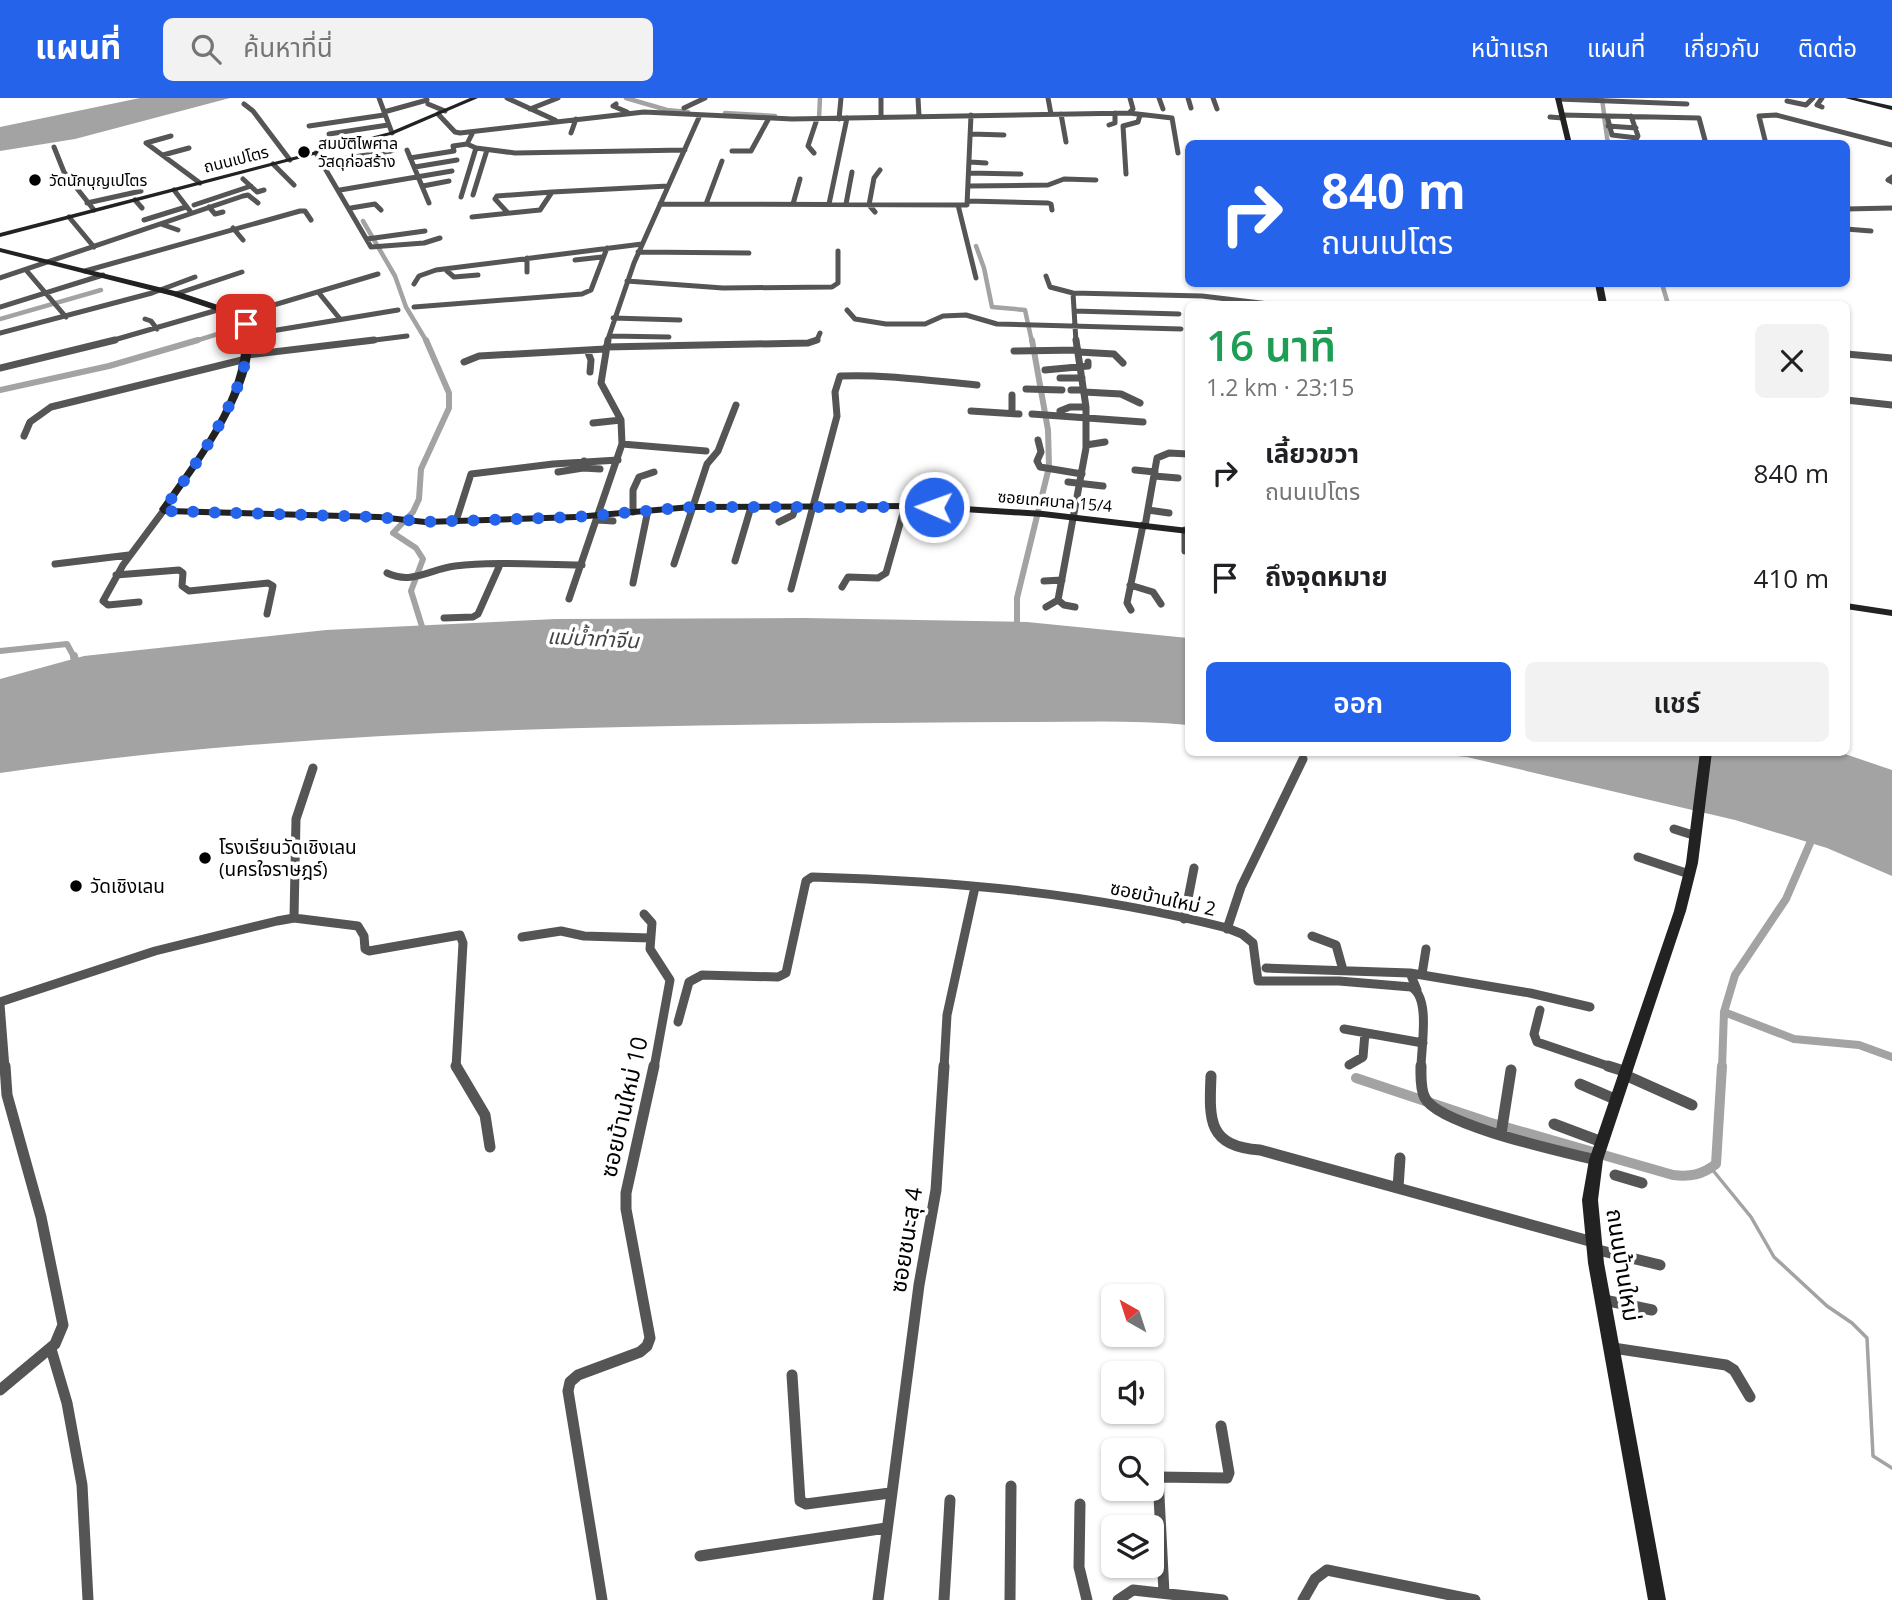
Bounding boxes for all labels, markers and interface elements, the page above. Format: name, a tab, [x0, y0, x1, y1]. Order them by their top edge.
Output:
search box	[163, 18, 653, 81]
text: แผนที่	[35, 24, 121, 69]
text: ค้นหาที่นี่	[243, 29, 333, 65]
icon: search	[187, 30, 225, 68]
text: หน้าแรก	[1471, 31, 1549, 64]
text: แผนที่	[1587, 31, 1645, 64]
text: เกี่ยวกับ	[1683, 31, 1760, 64]
text: ติดต่อ	[1798, 31, 1857, 64]
place label: สมบัติไพศาล วัสดุก่อสร้าง	[318, 132, 398, 172]
street label: ถนนเปโตร	[201, 140, 271, 178]
marker: สมบัติไพศาล วัสดุก่อสร้าง	[296, 144, 312, 160]
text: 840 m	[1321, 157, 1466, 223]
icon: right	[1206, 168, 1297, 259]
place label: วัดนักบุญเปโตร	[49, 169, 148, 191]
marker: วัดนักบุญเปโตร	[27, 172, 43, 188]
text: ถนนเปโตร	[1321, 220, 1453, 263]
pin	[216, 294, 276, 354]
icon: arrive	[227, 305, 265, 343]
text: 16 นาที	[1206, 316, 1336, 373]
button: close	[1755, 324, 1829, 398]
text: 1.2 km · 23:15	[1206, 371, 1354, 403]
text: เลี้ยวขวา	[1265, 435, 1359, 471]
icon: right	[1206, 454, 1244, 492]
text: 840 m	[1754, 455, 1829, 491]
position arrow	[897, 470, 971, 544]
text: ถนนเปโตร	[1265, 475, 1360, 507]
street label: ซอยเทศบาล 15/4	[997, 485, 1113, 517]
text: ถึงจุดหมาย	[1265, 558, 1388, 594]
icon: arrive	[1206, 559, 1244, 597]
text: 410 m	[1754, 560, 1829, 596]
water label: แม่น้ำท่าจีน	[547, 622, 641, 654]
button: ออก	[1206, 662, 1511, 742]
button: แชร์	[1525, 662, 1829, 742]
place label: โรงเรียนวัดเชิงเลน (นครใจราษฎร์)	[219, 834, 357, 882]
marker: โรงเรียนวัดเชิงเลน (นครใจราษฎร์)	[197, 850, 213, 866]
place label: วัดเชิงเลน	[90, 873, 165, 899]
street label: ซอยบ้านใหม่ 2	[1108, 874, 1218, 922]
marker: วัดเชิงเลน	[68, 878, 84, 894]
street label: ซอยบ้านใหม่ 10	[591, 1033, 655, 1180]
street label: ซอยชนะสุ 4	[881, 1185, 929, 1295]
street label: ถนนบ้านใหม่	[1599, 1206, 1649, 1323]
north arrow	[1101, 1284, 1164, 1348]
map controls	[1101, 1284, 1164, 1578]
button: sound	[1101, 1361, 1164, 1424]
button: search	[1101, 1438, 1164, 1501]
button: layers	[1101, 1515, 1164, 1578]

